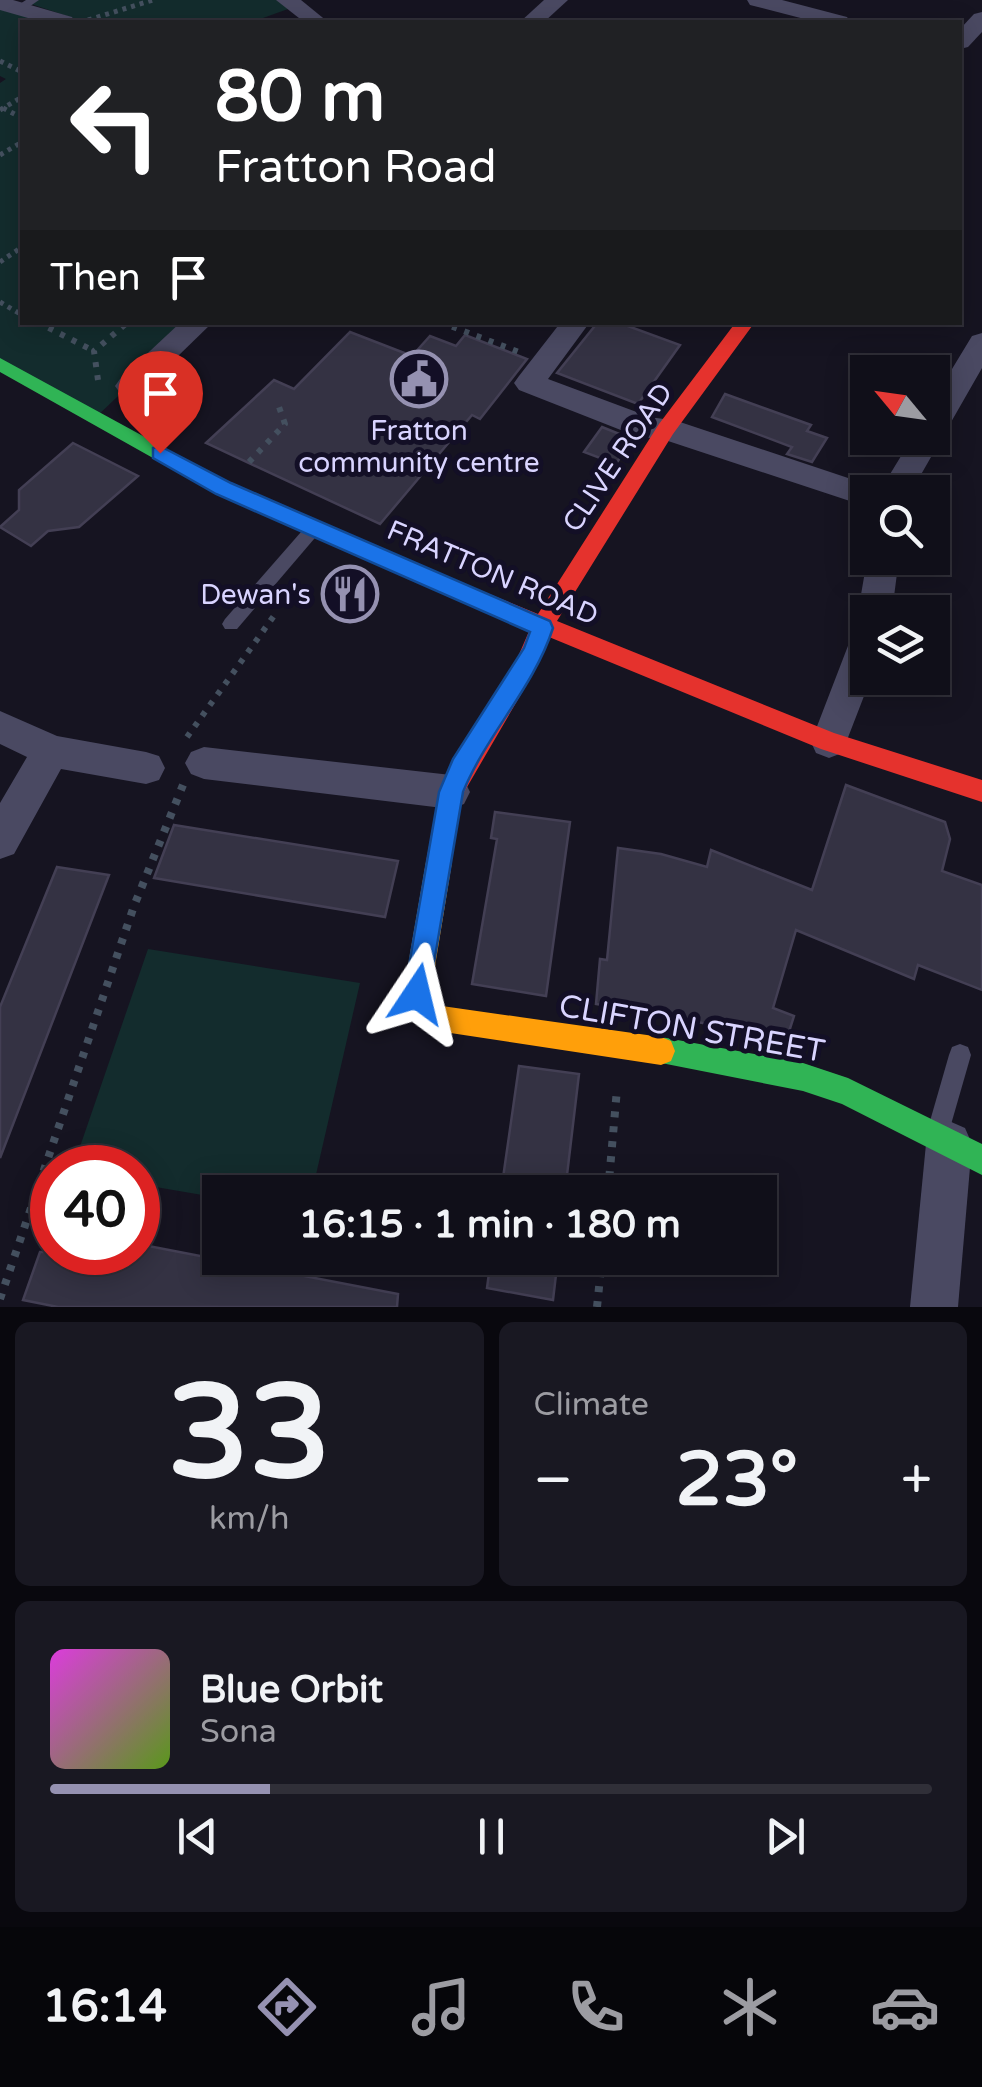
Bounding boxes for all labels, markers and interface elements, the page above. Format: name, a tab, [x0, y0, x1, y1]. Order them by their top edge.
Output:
text: 80 m	[215, 56, 385, 140]
icon: left	[50, 60, 180, 190]
text: Fratton Road	[215, 141, 497, 195]
icon: arrive	[161, 250, 216, 305]
text: Then	[50, 255, 141, 301]
public building icon: Fratton community centre	[389, 349, 449, 409]
pin	[118, 351, 203, 454]
north arrow	[850, 355, 950, 455]
map controls	[850, 355, 950, 695]
icon: arrive	[133, 366, 188, 421]
street label: CLIVE ROAD	[556, 377, 680, 538]
place label: Fratton community centre	[298, 414, 540, 480]
button: search	[850, 475, 950, 575]
street label: FRATTON ROAD	[382, 513, 603, 633]
restaurant icon: Dewan's	[320, 564, 380, 624]
place label: Dewan's	[200, 578, 311, 612]
button: layers	[850, 595, 950, 695]
position arrow	[365, 942, 469, 1046]
street label: CLIFTON STREET	[556, 987, 828, 1071]
speed limit sign: 40	[30, 1145, 160, 1275]
text: 16:15 · 1 min · 180 m	[298, 1202, 681, 1248]
text: 33	[168, 1357, 331, 1513]
text: Climate	[534, 1386, 649, 1424]
text: 23°	[676, 1435, 798, 1525]
text: −	[534, 1448, 573, 1514]
text: +	[901, 1448, 932, 1514]
text: km/h	[209, 1500, 289, 1538]
text: Blue Orbit	[200, 1667, 383, 1713]
text: Sona	[200, 1713, 277, 1751]
icon: previous	[170, 1809, 225, 1864]
icon: pause	[464, 1809, 519, 1864]
icon: next	[758, 1809, 813, 1864]
icon: directions	[252, 1972, 322, 2042]
icon: music	[406, 1972, 476, 2042]
icon: phone	[561, 1972, 631, 2042]
icon: climate	[715, 1972, 785, 2042]
icon: car	[870, 1972, 940, 2042]
text: 16:14	[42, 1980, 167, 2034]

